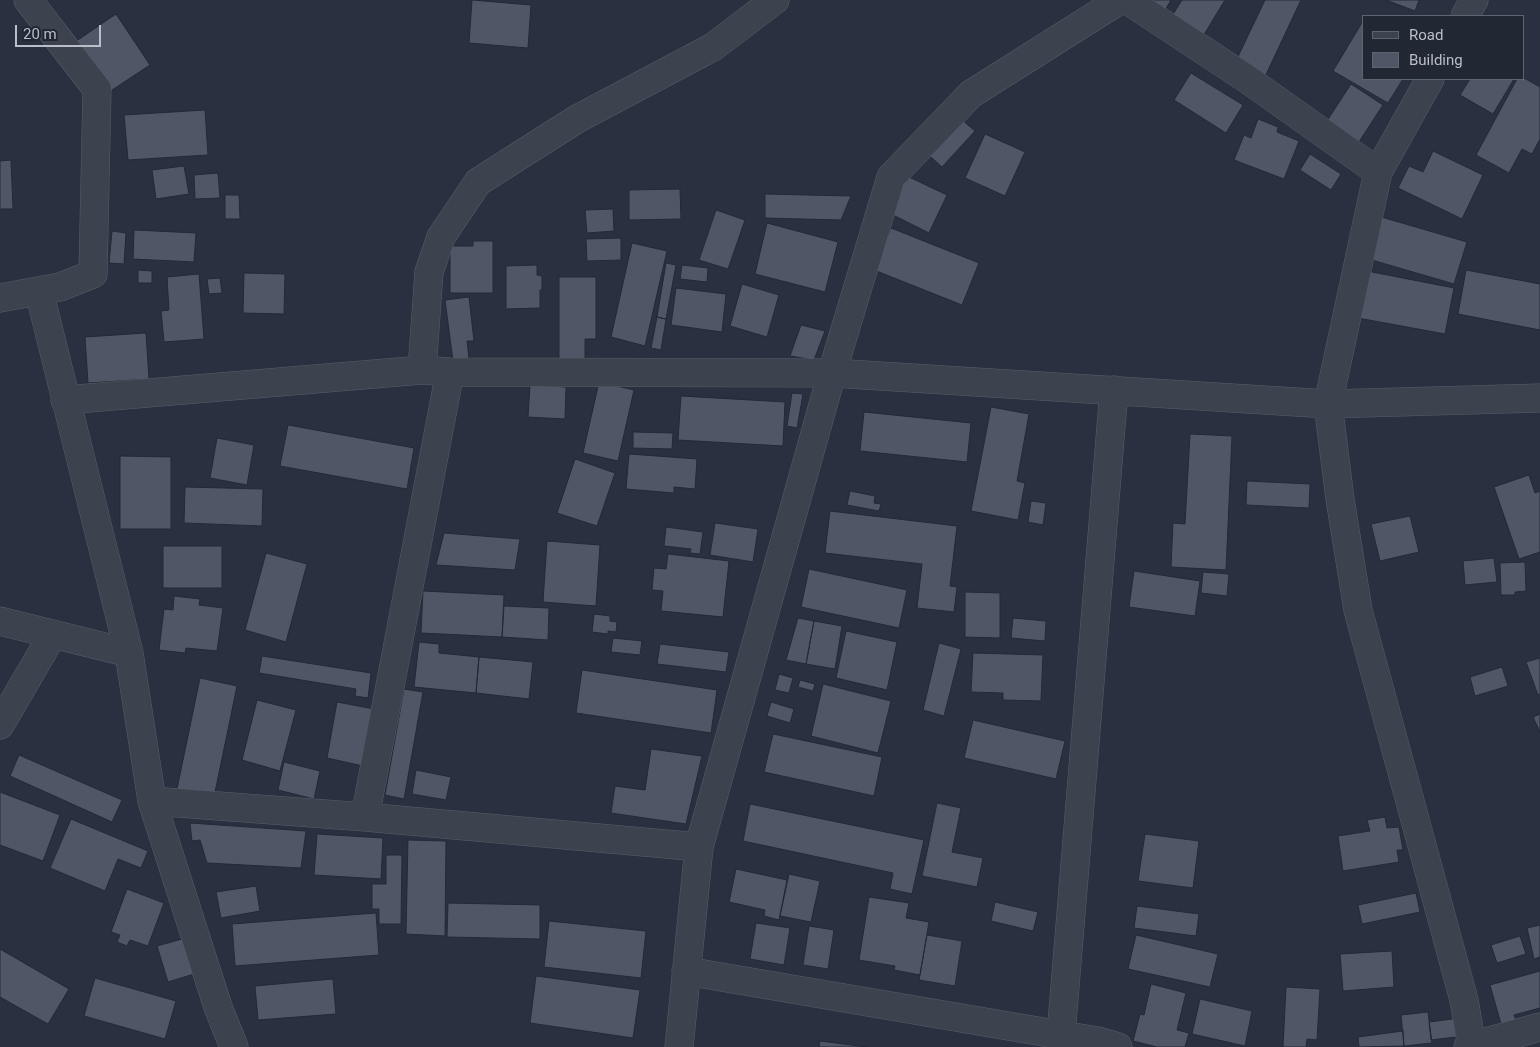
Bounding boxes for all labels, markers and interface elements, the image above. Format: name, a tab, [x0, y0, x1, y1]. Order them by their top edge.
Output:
scale bar	[18, 15, 104, 47]
legend	[1362, 15, 1525, 80]
text: 20 m	[23, 25, 57, 43]
text: Road	[1409, 26, 1443, 44]
text: Building	[1409, 51, 1463, 69]

